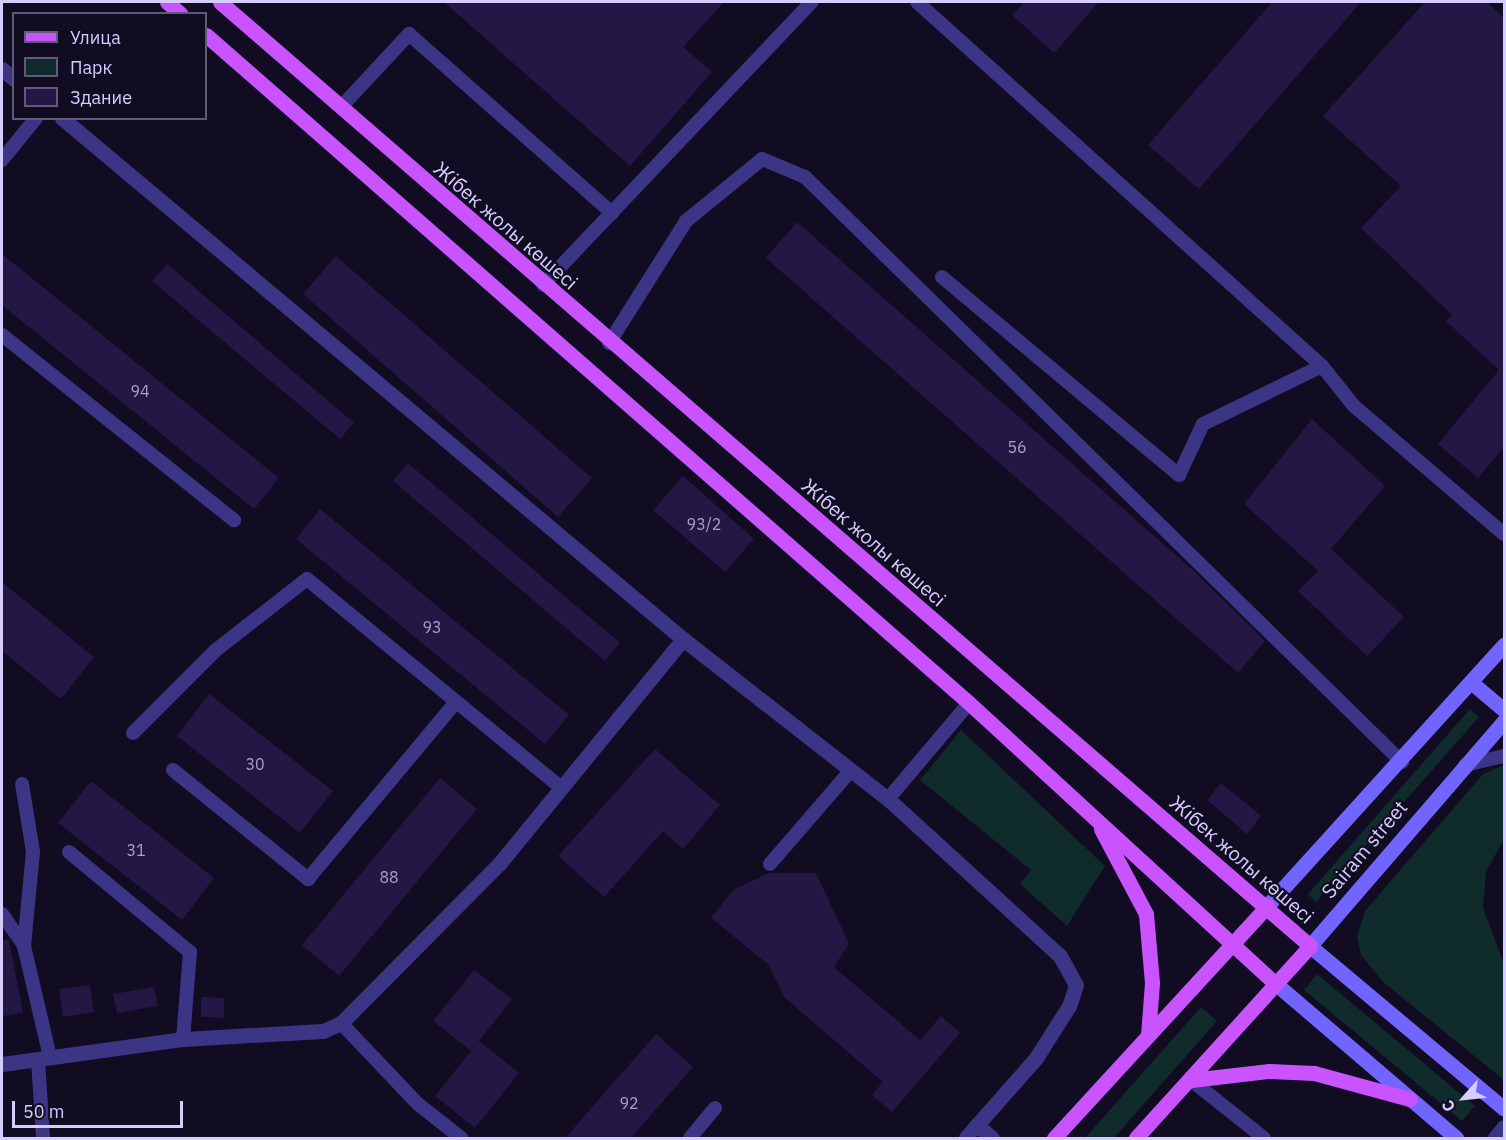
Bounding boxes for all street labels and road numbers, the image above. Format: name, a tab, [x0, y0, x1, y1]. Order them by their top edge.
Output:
street label: Жібек жолы көшесі	[429, 156, 583, 294]
street label: Жібек жолы көшесі	[797, 473, 951, 611]
street label: Жібек жолы көшесі	[1165, 790, 1319, 928]
street label: Sairam street	[1316, 795, 1412, 903]

